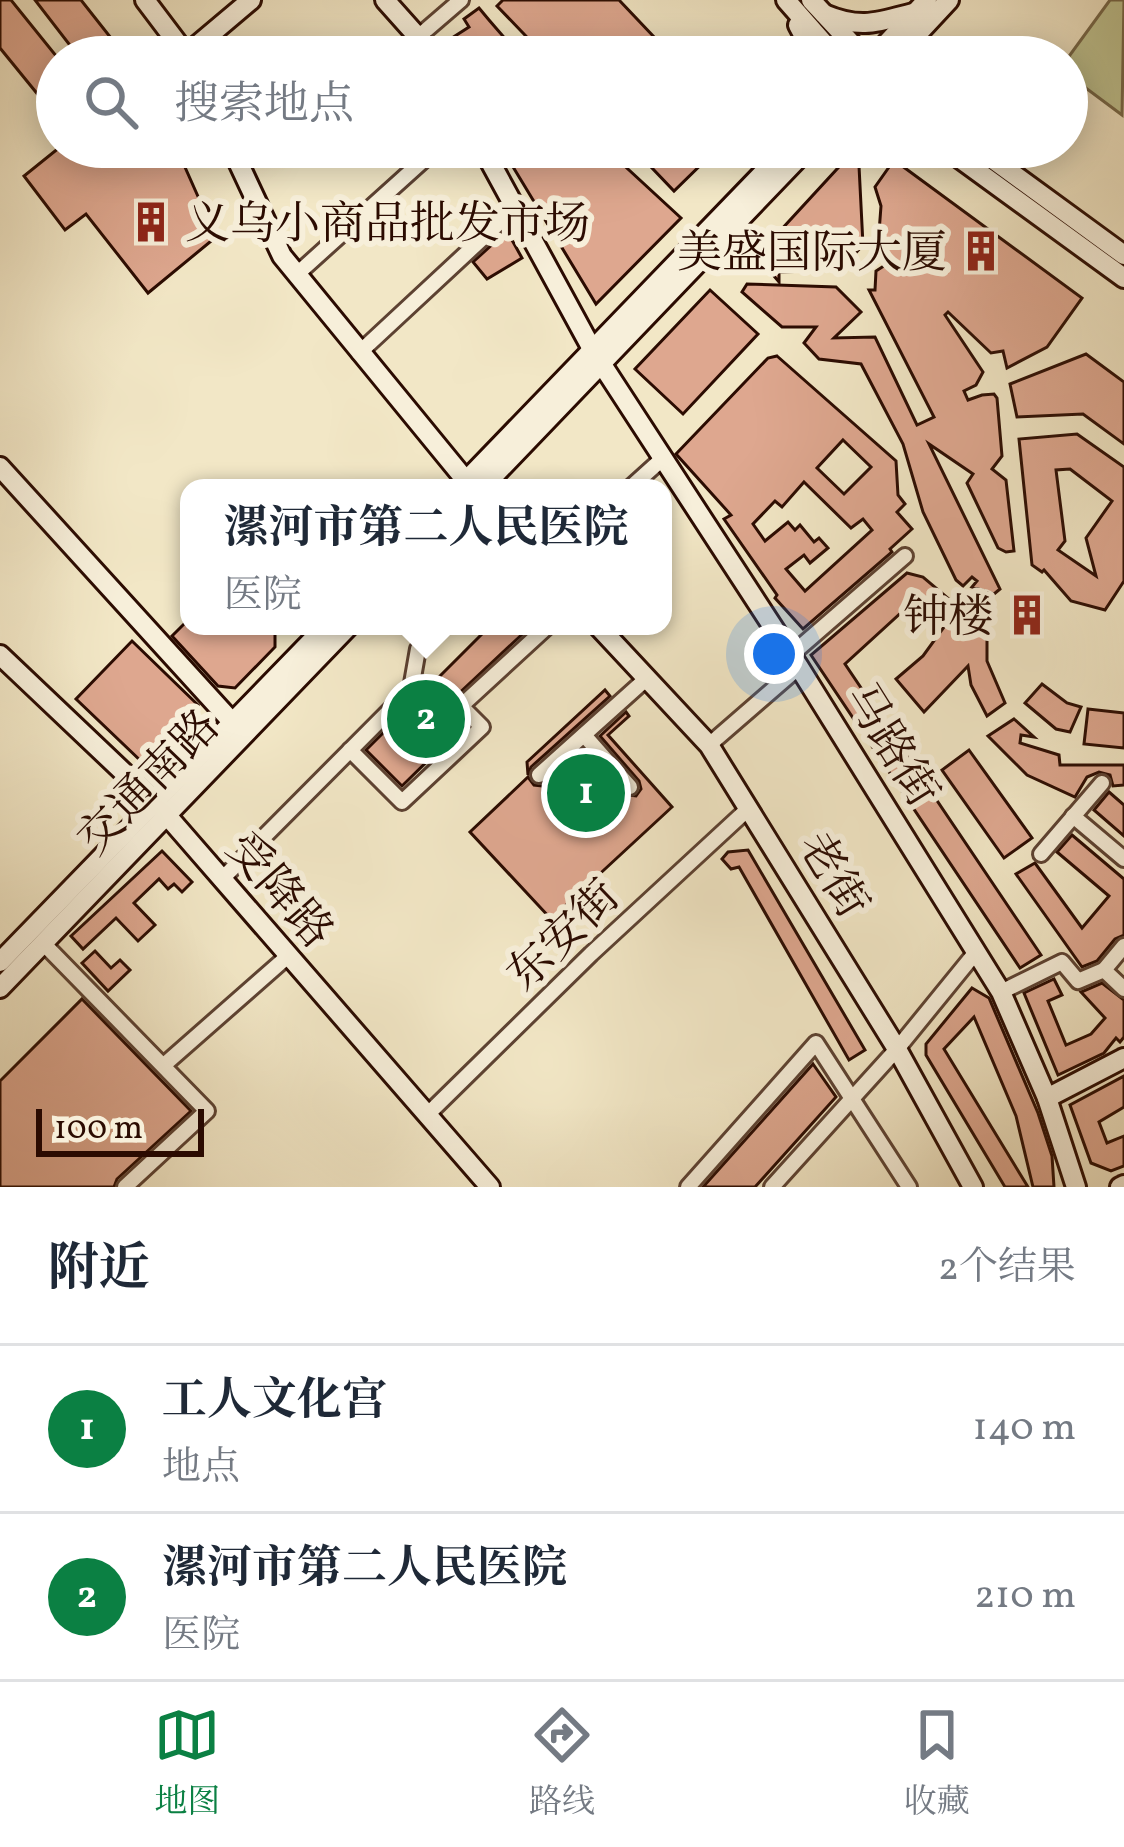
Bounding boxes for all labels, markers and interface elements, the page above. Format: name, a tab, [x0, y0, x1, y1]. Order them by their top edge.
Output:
search box	[36, 36, 1088, 168]
icon: search	[78, 69, 144, 135]
text: 搜索地点	[174, 75, 354, 138]
place label: 义乌小商品批发市场	[185, 195, 590, 258]
building icon: 义乌小商品批发市场	[128, 199, 174, 245]
place label: 美盛国际大厦	[677, 224, 947, 287]
building icon: 美盛国际大厦	[958, 228, 1004, 274]
popup	[180, 479, 672, 635]
text: 漯河市第二人民医院	[223, 499, 629, 562]
text: 医院	[223, 570, 302, 624]
place label: 钟楼	[903, 588, 993, 651]
building icon: 钟楼	[1004, 592, 1050, 638]
your location	[744, 624, 804, 684]
street label: 马路街	[827, 672, 952, 820]
pin: 2	[387, 674, 465, 764]
street label: 交通南路	[65, 697, 235, 871]
pin: 1	[547, 748, 625, 838]
street label: 受降路	[210, 820, 346, 964]
street label: 老街	[781, 822, 881, 931]
street label: 东安街	[495, 868, 636, 1007]
scale bar	[36, 1103, 204, 1156]
text: 100 m	[54, 1107, 143, 1153]
text: 附近	[48, 1235, 150, 1306]
text: 2个结果	[938, 1242, 1076, 1296]
text: 工人文化宫	[162, 1371, 387, 1434]
text: 1	[79, 1402, 95, 1456]
text: 140 m	[973, 1402, 1076, 1456]
text: 地点	[162, 1442, 240, 1496]
text: 漯河市第二人民医院	[162, 1539, 567, 1602]
text: 2	[77, 1570, 97, 1624]
text: 210 m	[974, 1570, 1076, 1624]
text: 医院	[162, 1610, 240, 1664]
tab: 地图	[154, 1702, 220, 1827]
tab: 路线	[529, 1702, 595, 1827]
tab: 收藏	[904, 1702, 970, 1827]

